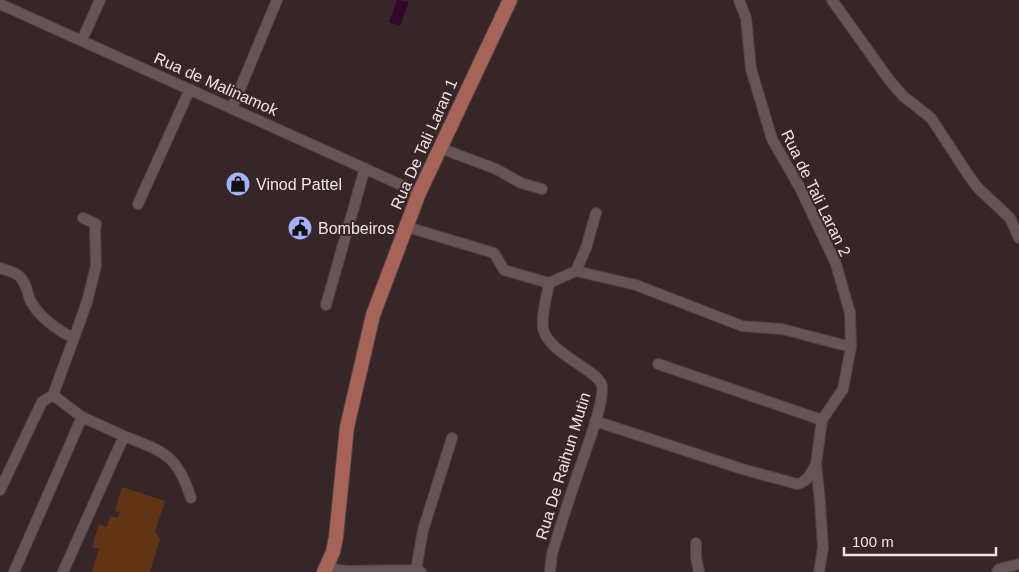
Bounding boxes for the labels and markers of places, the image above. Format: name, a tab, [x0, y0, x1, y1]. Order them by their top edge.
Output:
shop icon: Vinod Pattel	[225, 171, 251, 197]
place label: Vinod Pattel	[256, 176, 342, 193]
public building icon: Bombeiros	[287, 215, 313, 241]
place label: Bombeiros	[318, 220, 394, 237]

